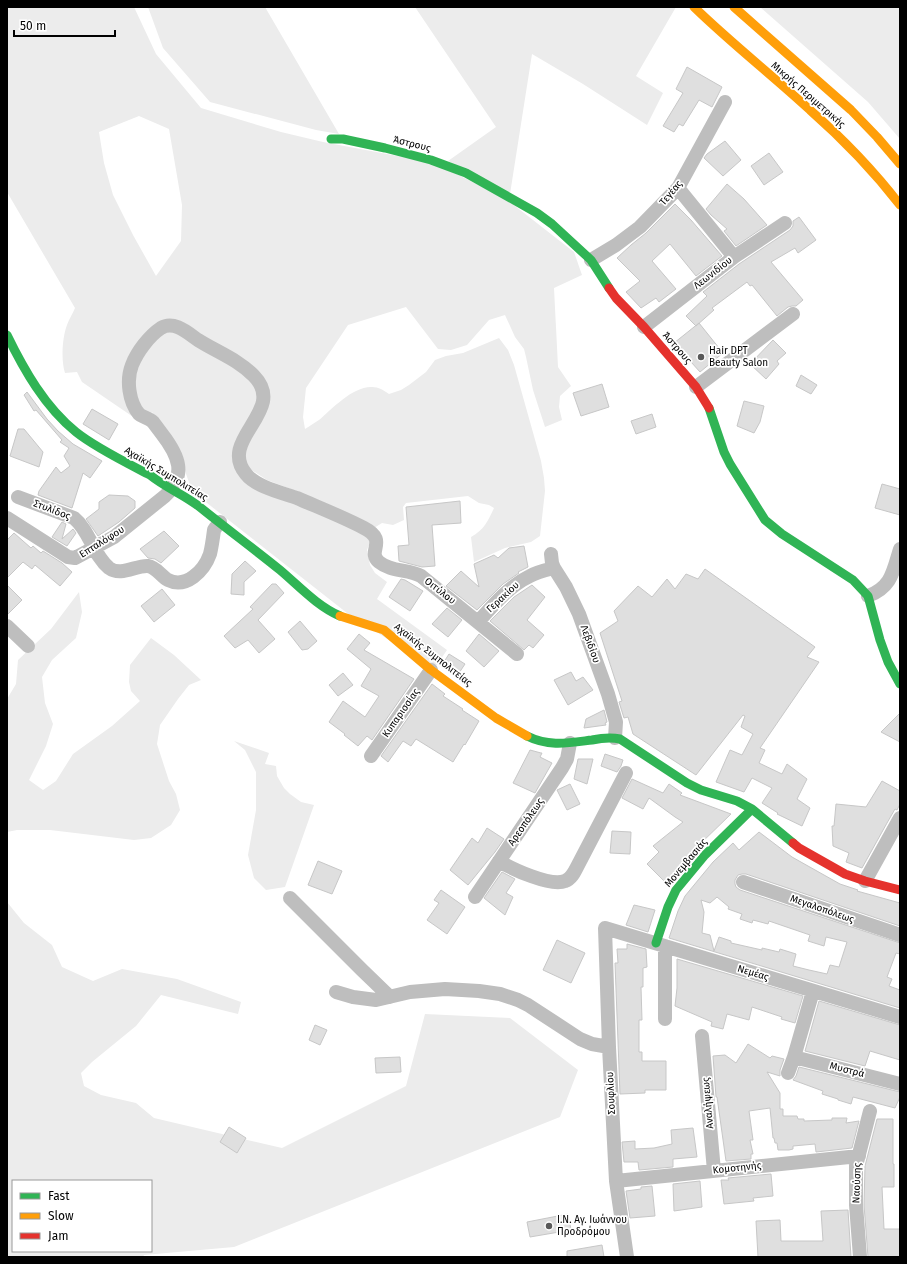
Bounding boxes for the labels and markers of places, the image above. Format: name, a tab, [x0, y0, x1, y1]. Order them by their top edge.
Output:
place label: Hair DPT Beauty Salon	[709, 345, 768, 369]
marker: Hair DPT Beauty Salon	[696, 352, 706, 362]
place label: Ι.Ν. Αγ. Ιωάννου Προδρόμου	[557, 1213, 627, 1238]
marker: Ι.Ν. Αγ. Ιωάννου Προδρόμου	[544, 1221, 554, 1231]

